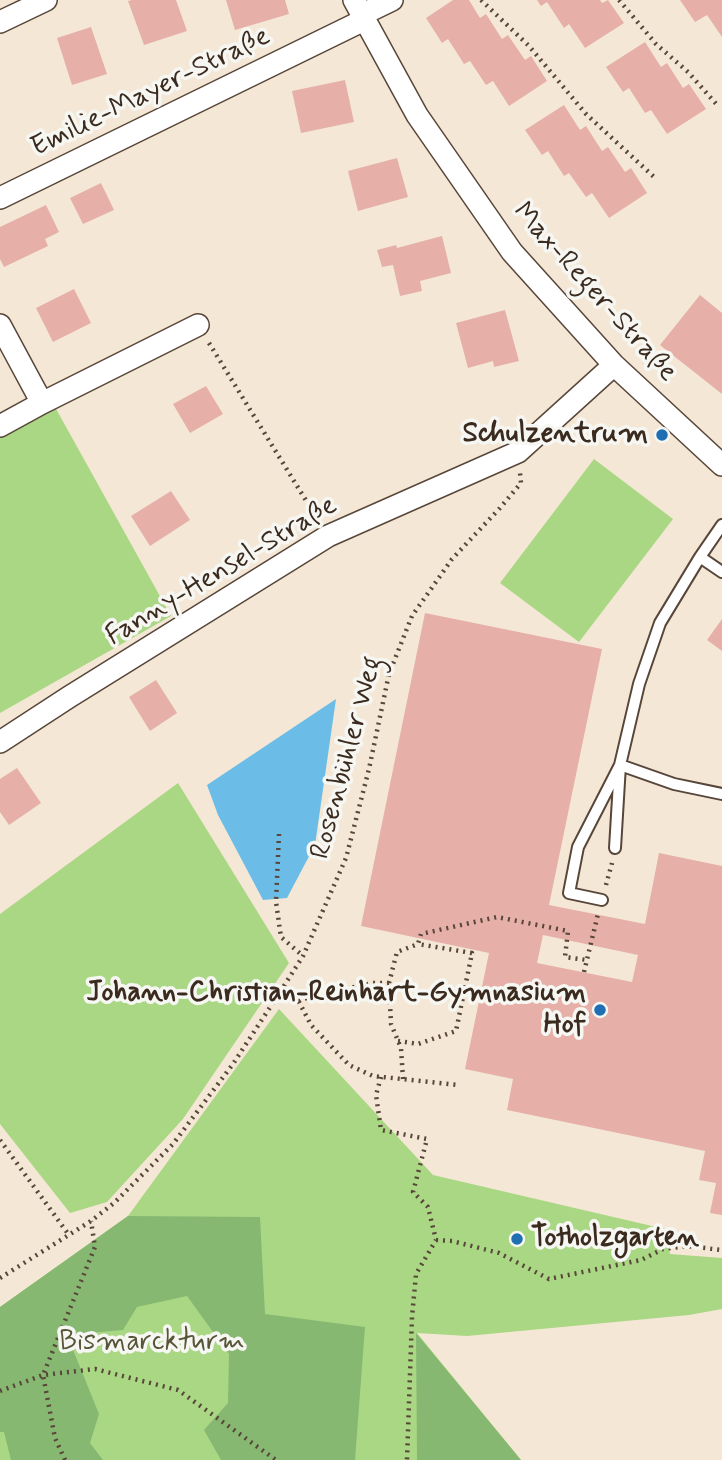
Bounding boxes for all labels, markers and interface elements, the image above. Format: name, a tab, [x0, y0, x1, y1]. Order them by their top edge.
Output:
street label: Emilie-Mayer-Straße	[26, 20, 276, 166]
street label: Max-Reger-Straße	[505, 196, 683, 390]
place label: Schulzentrum	[462, 418, 648, 452]
marker: Schulzentrum	[654, 427, 670, 443]
street label: Fanny-Hensel-Straße	[100, 490, 344, 654]
street label: Rosenbühler Weg	[305, 653, 391, 863]
place label: Johann-Christian-Reinhart-Gymnasium Hof	[87, 977, 586, 1043]
marker: Johann-Christian-Reinhart-Gymnasium Hof	[592, 1002, 608, 1018]
place label: Totholzgarten	[531, 1222, 699, 1256]
marker: Totholzgarten	[509, 1231, 525, 1247]
park label: Bismarckturm	[59, 1326, 245, 1360]

